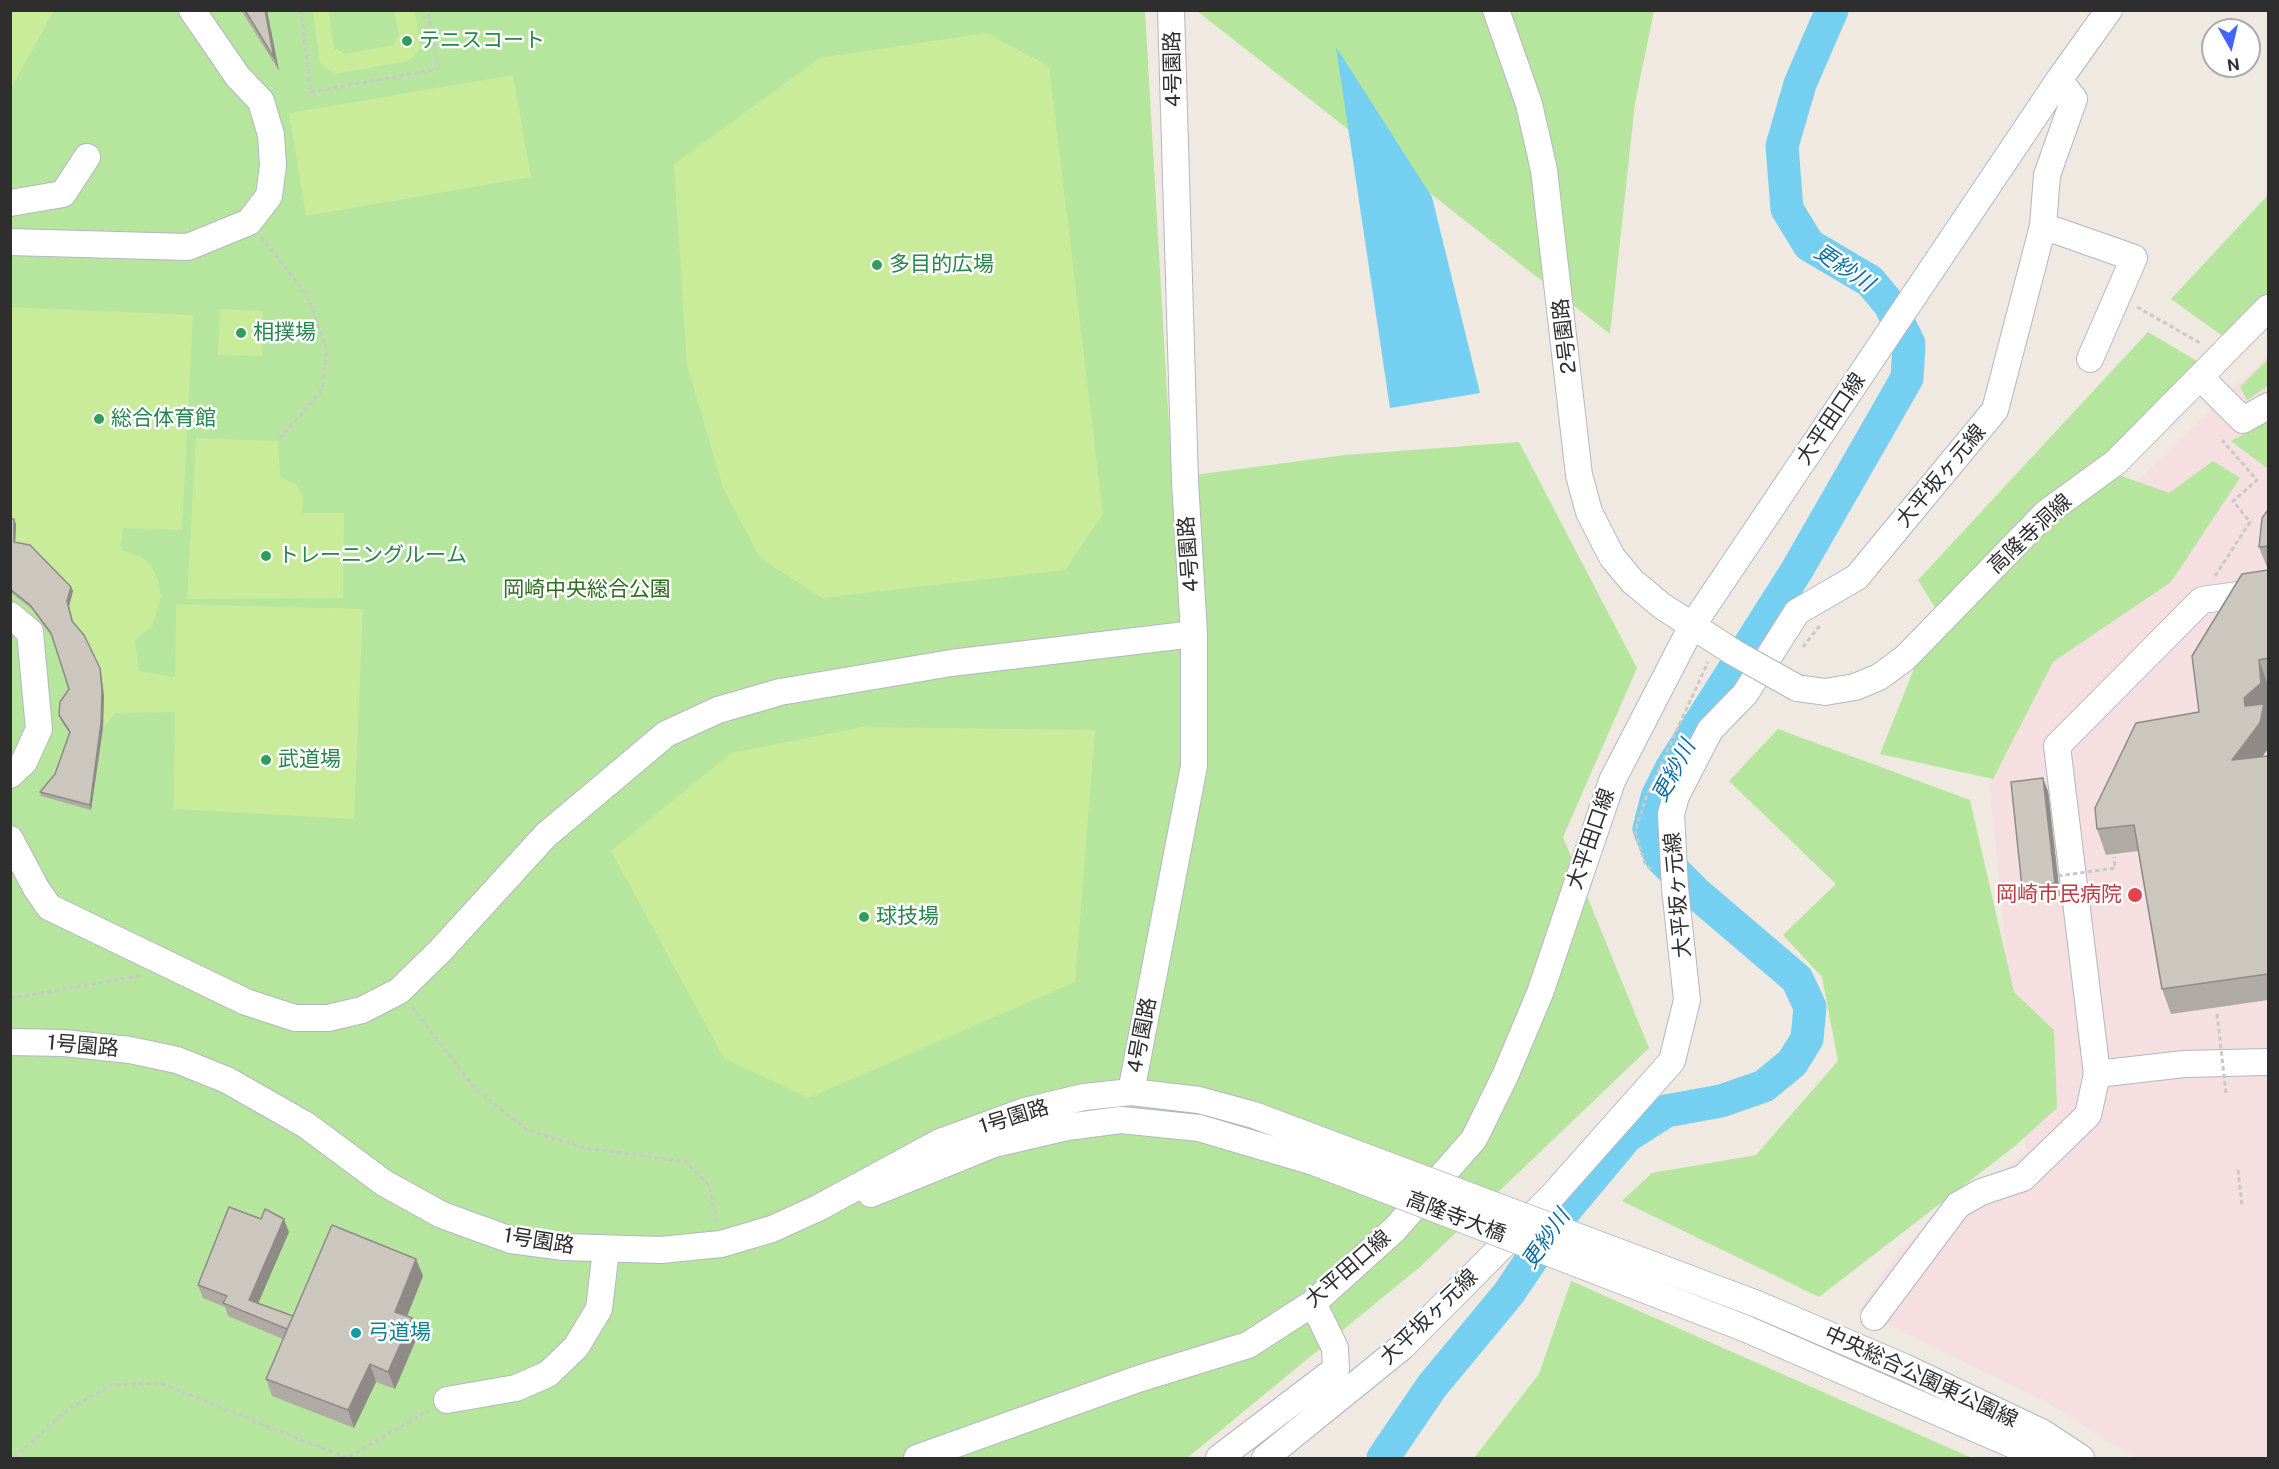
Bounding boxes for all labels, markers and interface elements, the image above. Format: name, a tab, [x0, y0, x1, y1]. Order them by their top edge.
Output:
north arrow	[2201, 18, 2261, 78]
place label: テニスコート	[419, 28, 545, 54]
street label: 4号園路	[1160, 31, 1186, 107]
marker: テニスコート	[400, 34, 414, 48]
text: N	[2226, 54, 2241, 75]
water label: 更紗川	[1809, 239, 1879, 297]
place label: 多目的広場	[889, 252, 994, 278]
marker: 多目的広場	[870, 258, 884, 272]
street label: 2号園路	[1548, 297, 1582, 375]
place label: 相撲場	[253, 320, 316, 346]
marker: 相撲場	[234, 326, 248, 340]
street label: 大平田口線	[1791, 368, 1871, 470]
place label: 総合体育館	[111, 406, 216, 432]
marker: 総合体育館	[92, 412, 106, 426]
street label: 大平坂ヶ元線	[1891, 420, 1991, 532]
street label: 高隆寺洞線	[1983, 489, 2077, 579]
street label: 4号園路	[1174, 515, 1204, 593]
place label: トレーニングルーム	[278, 543, 467, 569]
marker: トレーニングルーム	[259, 549, 273, 563]
park label: 岡崎中央総合公園	[503, 577, 671, 603]
water label: 更紗川	[1647, 736, 1701, 806]
place label: 武道場	[278, 747, 341, 773]
marker: 武道場	[259, 753, 273, 767]
street label: 大平田口線	[1562, 785, 1620, 893]
street label: 大平坂ヶ元線	[1660, 831, 1696, 959]
place label: 岡崎市民病院	[1996, 882, 2122, 908]
marker: 岡崎市民病院	[2126, 886, 2144, 904]
place label: 球技場	[876, 904, 939, 930]
marker: 球技場	[857, 910, 871, 924]
street label: 4号園路	[1122, 995, 1162, 1075]
street label: 1号園路	[46, 1030, 120, 1062]
street label: 1号園路	[976, 1094, 1052, 1140]
street label: 高隆寺大橋	[1402, 1186, 1510, 1248]
water label: 更紗川	[1516, 1204, 1576, 1274]
street label: 1号園路	[502, 1223, 576, 1259]
street label: 大平田口線	[1300, 1225, 1396, 1313]
street label: 大平坂ヶ元線	[1375, 1264, 1483, 1370]
place label: 弓道場	[368, 1320, 431, 1346]
street label: 中央総合公園東公園線	[1821, 1321, 2021, 1433]
marker: 弓道場	[349, 1326, 363, 1340]

